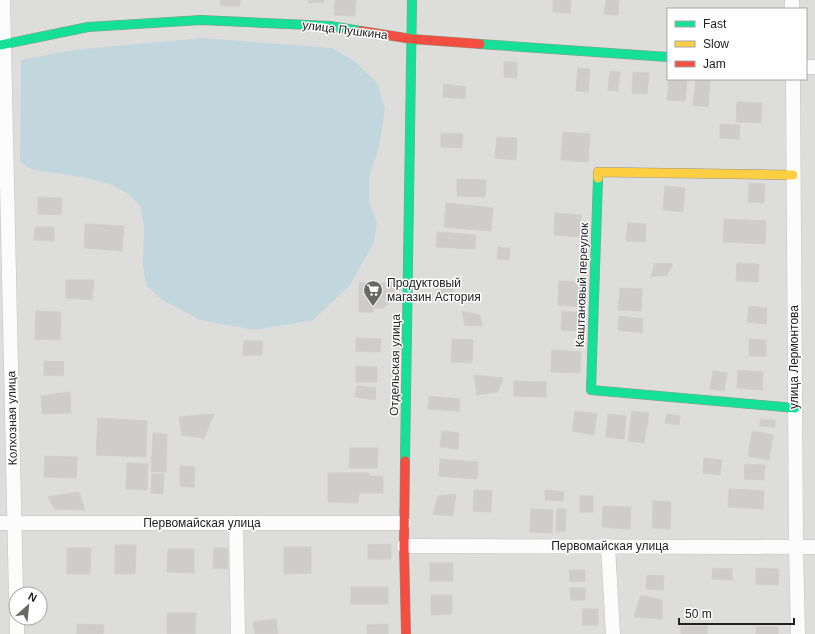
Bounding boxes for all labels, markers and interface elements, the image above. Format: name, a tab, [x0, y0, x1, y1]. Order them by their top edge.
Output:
legend	[667, 8, 807, 80]
text: Fast	[703, 17, 727, 31]
street label: улица Пушкина	[302, 18, 389, 42]
text: Slow	[703, 37, 729, 51]
text: Jam	[703, 57, 726, 71]
street label: Каштановый переулок	[573, 222, 591, 348]
place label: Продуктовый магазин Астория	[387, 276, 481, 304]
supermarket icon: Продуктовый магазин Астория	[362, 279, 384, 307]
street label: улица Лермонтова	[787, 305, 801, 409]
street label: Отдельская улица	[387, 314, 403, 416]
street label: Колхозная улица	[4, 370, 20, 465]
street label: Первомайская улица	[143, 516, 261, 530]
street label: Первомайская улица	[551, 539, 669, 553]
north arrow	[8, 586, 48, 626]
text: N	[26, 590, 39, 604]
scale bar	[679, 600, 794, 626]
text: 50 m	[685, 607, 712, 621]

